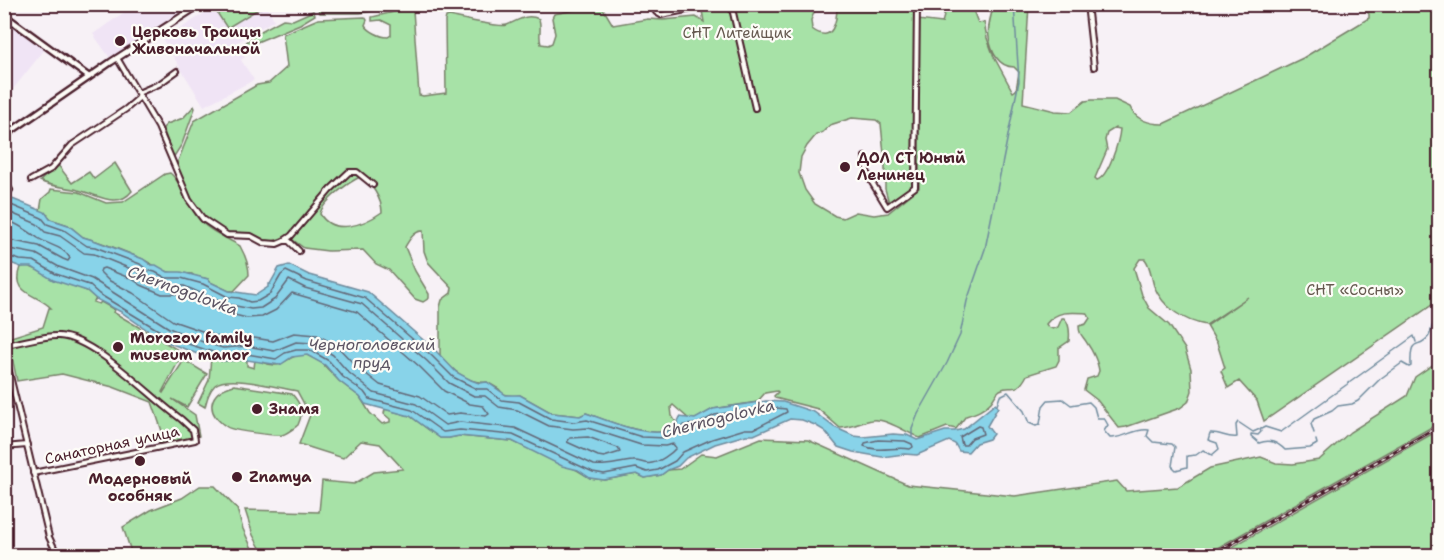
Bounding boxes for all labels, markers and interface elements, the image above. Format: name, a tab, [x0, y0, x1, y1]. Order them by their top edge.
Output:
place label: Церковь Троицы Живоначальной	[132, 22, 261, 59]
park label: СНТ Литейщик	[683, 23, 792, 43]
marker: Церковь Троицы Живоначальной	[113, 34, 127, 48]
place label: ДОЛ СТ Юный Ленинец	[857, 148, 966, 185]
marker: ДОЛ СТ Юный Ленинец	[838, 160, 852, 174]
water label: Chernogolovka	[125, 261, 241, 320]
park label: СНТ «Сосны»	[1306, 280, 1404, 300]
place label: Morozov family museum manor	[130, 328, 253, 365]
water label: Черноголовский пруд	[308, 334, 436, 373]
marker: Morozov family museum manor	[111, 340, 125, 354]
water label: Chernogolovka	[659, 394, 777, 443]
place label: Знамя	[269, 399, 320, 419]
marker: Знамя	[250, 402, 264, 416]
street label: Санаторная улица	[43, 421, 182, 469]
marker: Модерновый особняк	[133, 454, 147, 468]
place label: Znamya	[249, 467, 312, 487]
place label: Модерновый особняк	[88, 469, 192, 506]
marker: Znamya	[230, 470, 244, 484]

